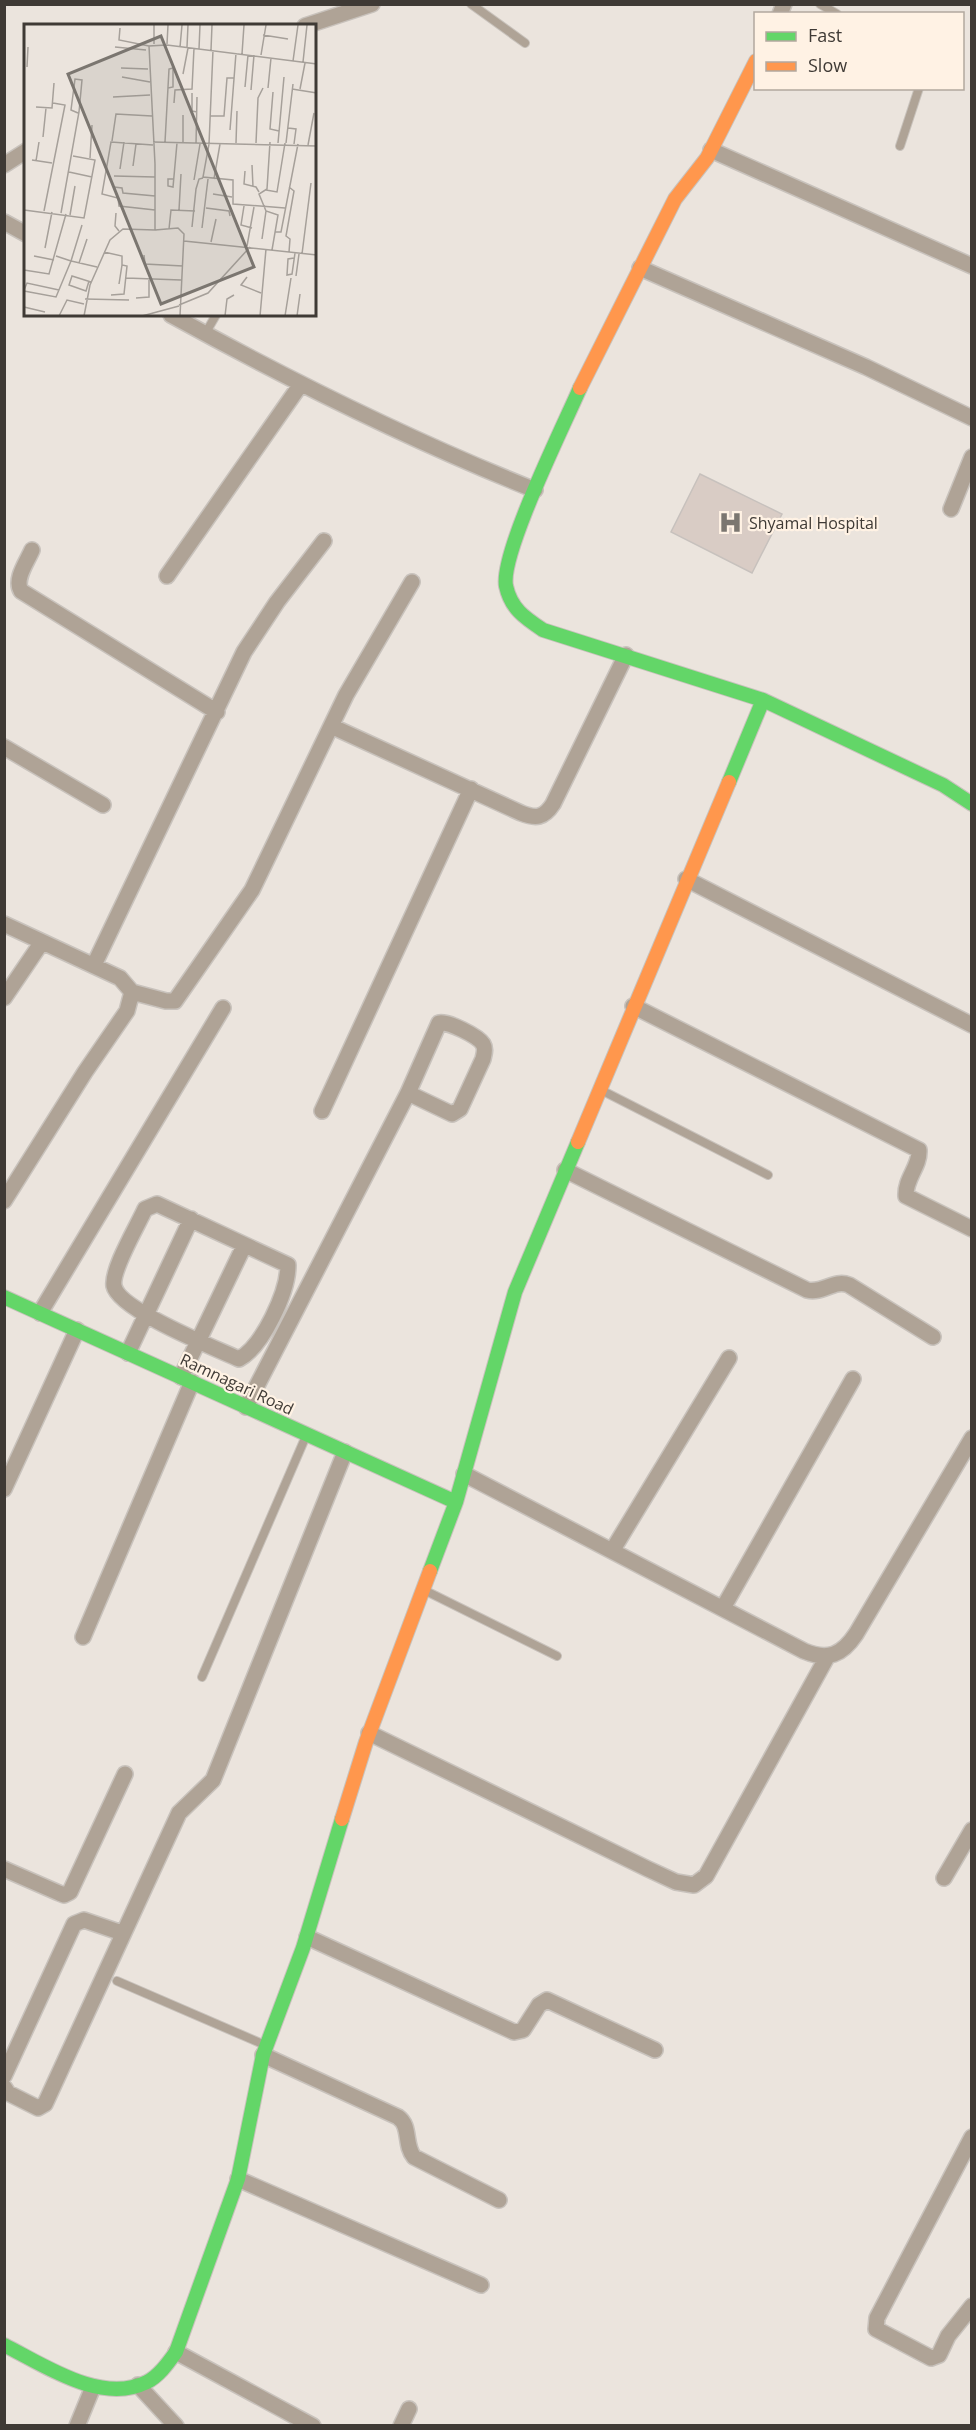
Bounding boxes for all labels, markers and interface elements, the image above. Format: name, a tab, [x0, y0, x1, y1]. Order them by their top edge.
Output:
legend	[754, 12, 964, 90]
text: Fast	[808, 23, 842, 47]
inset map	[24, 24, 316, 316]
text: Slow	[808, 53, 847, 77]
hospital icon: Shyamal Hospital	[718, 510, 744, 536]
place label: Shyamal Hospital	[749, 512, 878, 534]
street label: Ramnagari Road	[177, 1348, 297, 1420]

